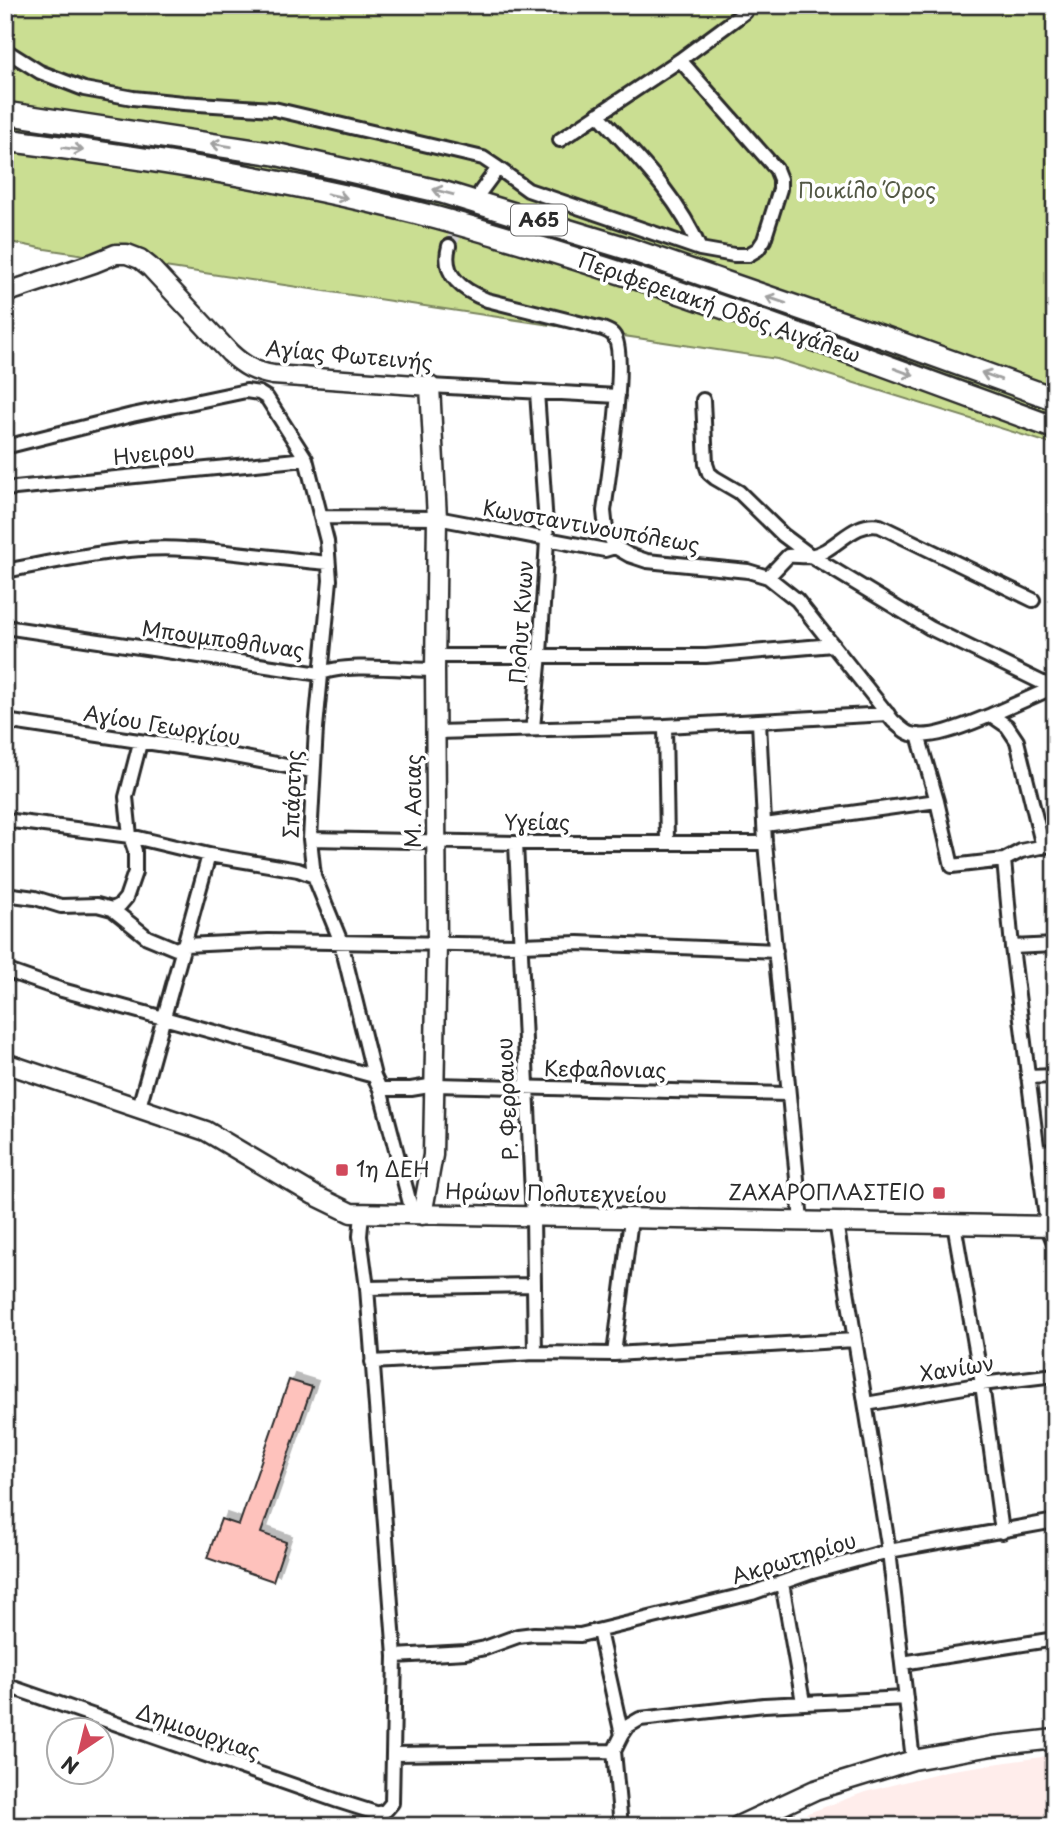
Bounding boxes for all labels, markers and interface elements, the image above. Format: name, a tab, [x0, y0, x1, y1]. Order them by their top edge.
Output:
one-way arrow	[210, 138, 233, 151]
one-way arrow	[61, 143, 84, 156]
park label: Ποικίλο Όρος	[798, 173, 936, 205]
one-way arrow	[432, 185, 454, 198]
one-way arrow	[325, 189, 348, 203]
road number: Α65	[511, 204, 567, 235]
street label: Περιφερειακή Οδός Αιγάλεω	[574, 243, 865, 370]
one-way arrow	[766, 293, 788, 305]
street label: Αγίας Φωτεινής	[264, 331, 434, 377]
one-way arrow	[893, 367, 915, 380]
one-way arrow	[980, 368, 1002, 381]
street label: Ηνειρου	[111, 432, 196, 472]
street label: Κωνσταντινουπόλεως	[480, 490, 702, 560]
street label: Πολυτ Κνων	[500, 559, 540, 685]
street label: Μπουμποθλινας	[140, 611, 307, 665]
street label: Αγίου Γεωργίου	[82, 696, 243, 752]
street label: Σπάρτης	[273, 749, 309, 839]
street label: Μ. Ασιας	[396, 754, 428, 848]
street label: Υγείας	[504, 805, 570, 837]
street label: Ρ. Φερραιου	[487, 1037, 525, 1161]
street label: Κεφαλονιας	[544, 1051, 667, 1085]
place label: 1η ΔΕΗ	[356, 1152, 430, 1184]
marker: 1η ΔΕΗ	[334, 1162, 350, 1178]
street label: Ηρώων Πολυτεχνείου	[445, 1174, 667, 1210]
place label: ΖΑΧΑΡΟΠΛΑΣΤΕΙΟ	[728, 1175, 925, 1207]
marker: ΖΑΧΑΡΟΠΛΑΣΤΕΙΟ	[931, 1185, 947, 1201]
street label: Χανίων	[917, 1345, 996, 1389]
street label: Ακρωτηρίου	[727, 1523, 860, 1591]
street label: Δημιουργιας	[133, 1694, 265, 1766]
north arrow	[46, 1716, 116, 1786]
text: N	[55, 1750, 84, 1782]

